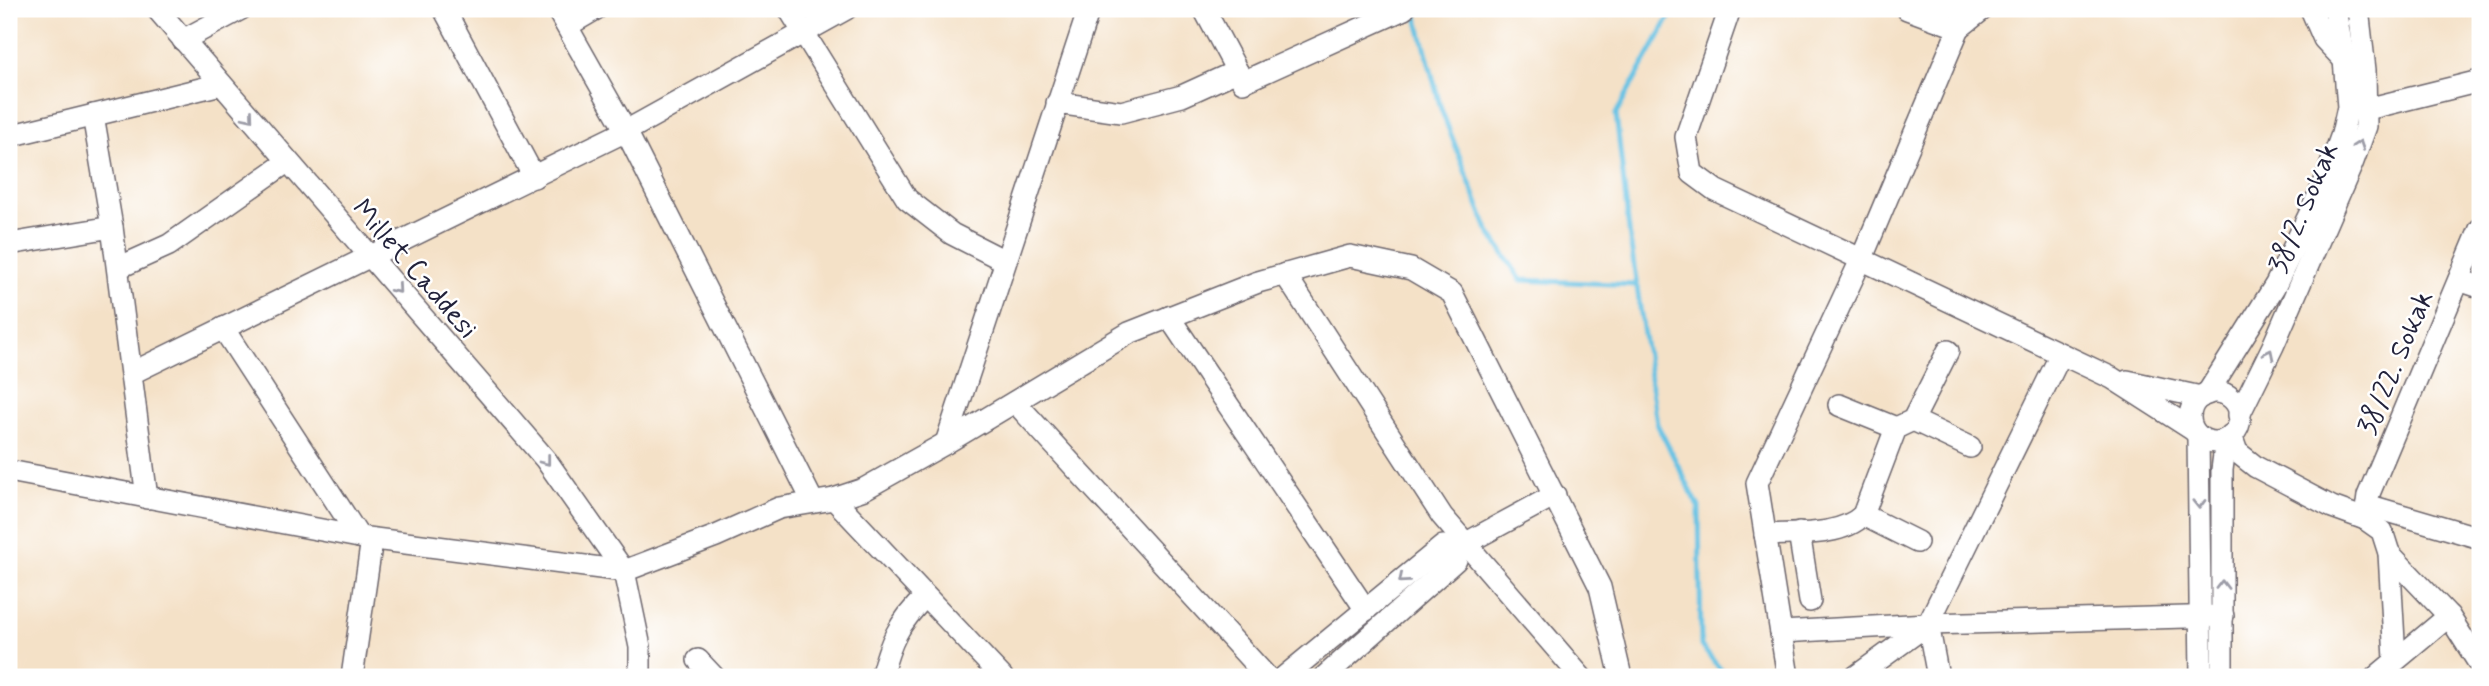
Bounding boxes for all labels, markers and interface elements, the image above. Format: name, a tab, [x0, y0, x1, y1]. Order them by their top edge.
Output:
one-way arrow	[241, 108, 253, 121]
street label: 38/2. Sokak	[2260, 137, 2348, 279]
one-way arrow	[2351, 139, 2365, 152]
street label: Millet Caddesi	[343, 192, 485, 348]
one-way arrow	[389, 281, 401, 294]
street label: 38/22. Sokak	[2349, 285, 2443, 441]
one-way arrow	[2261, 349, 2275, 361]
one-way arrow	[537, 453, 550, 466]
one-way arrow	[2191, 499, 2207, 510]
one-way arrow	[1398, 571, 1411, 583]
one-way arrow	[2214, 579, 2230, 589]

